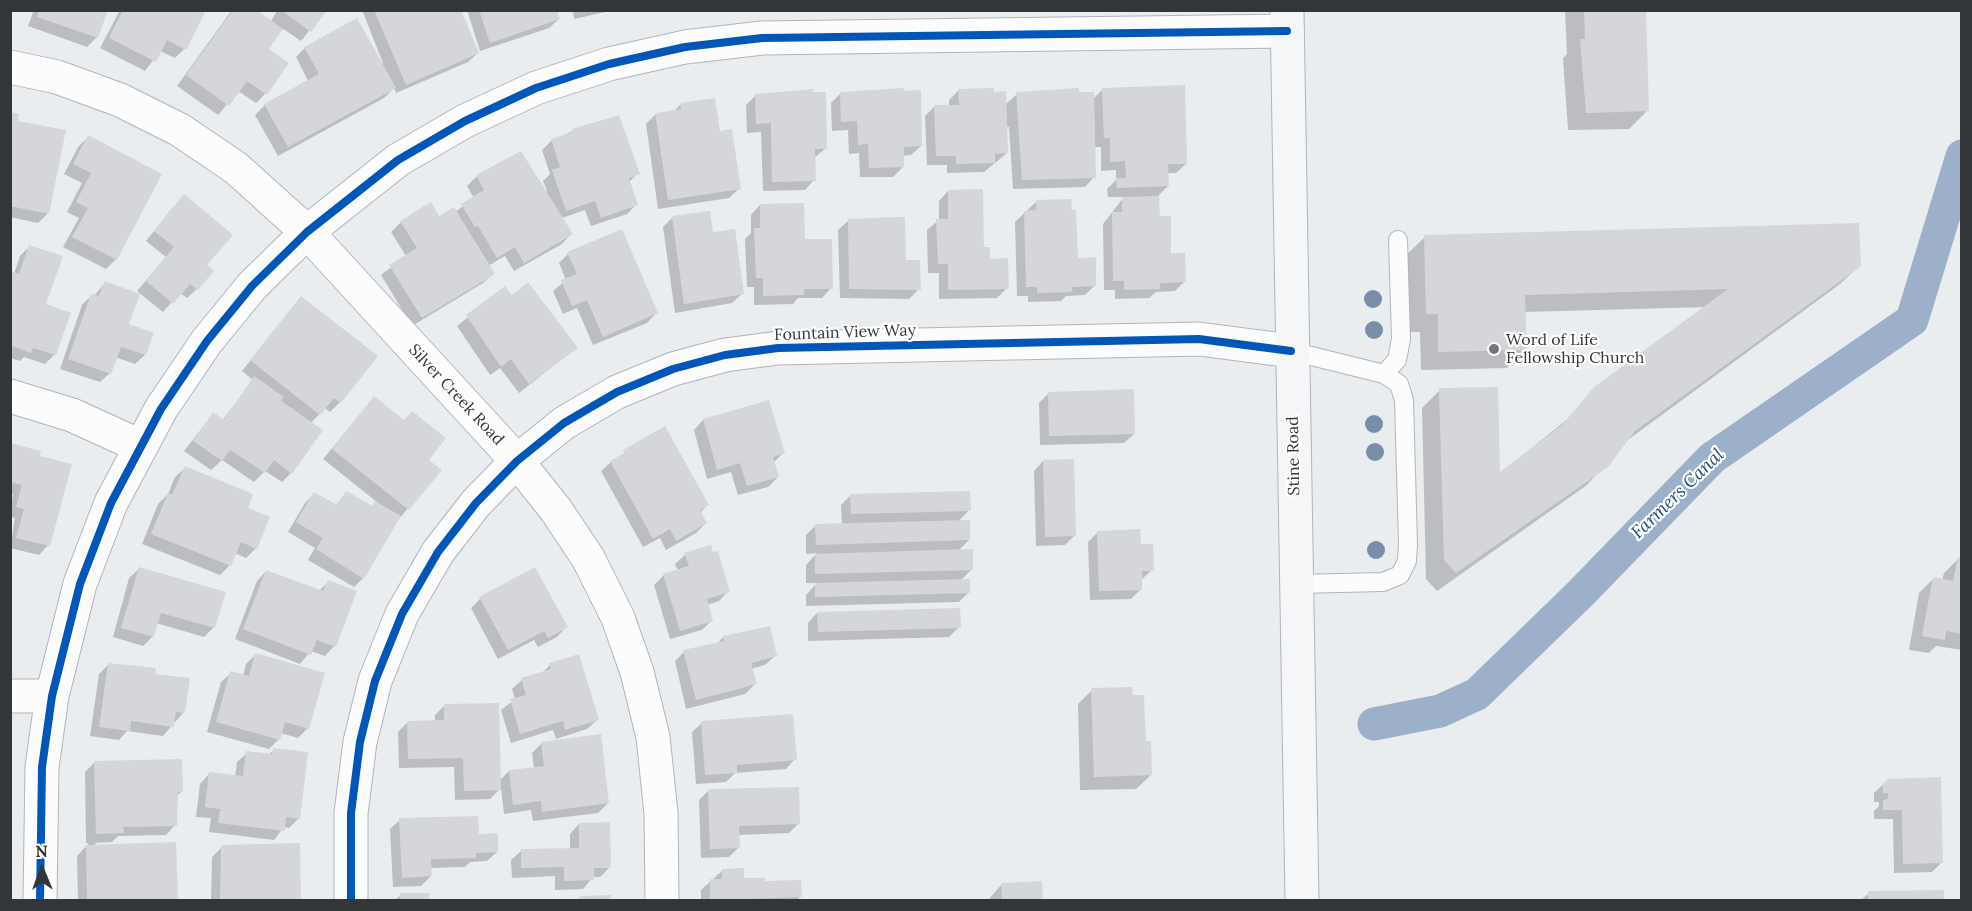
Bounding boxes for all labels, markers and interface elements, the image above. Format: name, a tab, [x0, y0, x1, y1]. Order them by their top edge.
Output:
street label: Fountain View Way	[774, 321, 916, 345]
place label: Word of Life Fellowship Church	[1506, 330, 1644, 368]
street label: Silver Creek Road	[404, 341, 508, 449]
marker: Word of Life Fellowship Church	[1487, 342, 1501, 356]
street label: Stine Road	[1284, 416, 1304, 496]
water label: Farmers Canal	[1627, 444, 1729, 544]
north arrow	[12, 839, 72, 899]
text: N	[35, 841, 48, 861]

